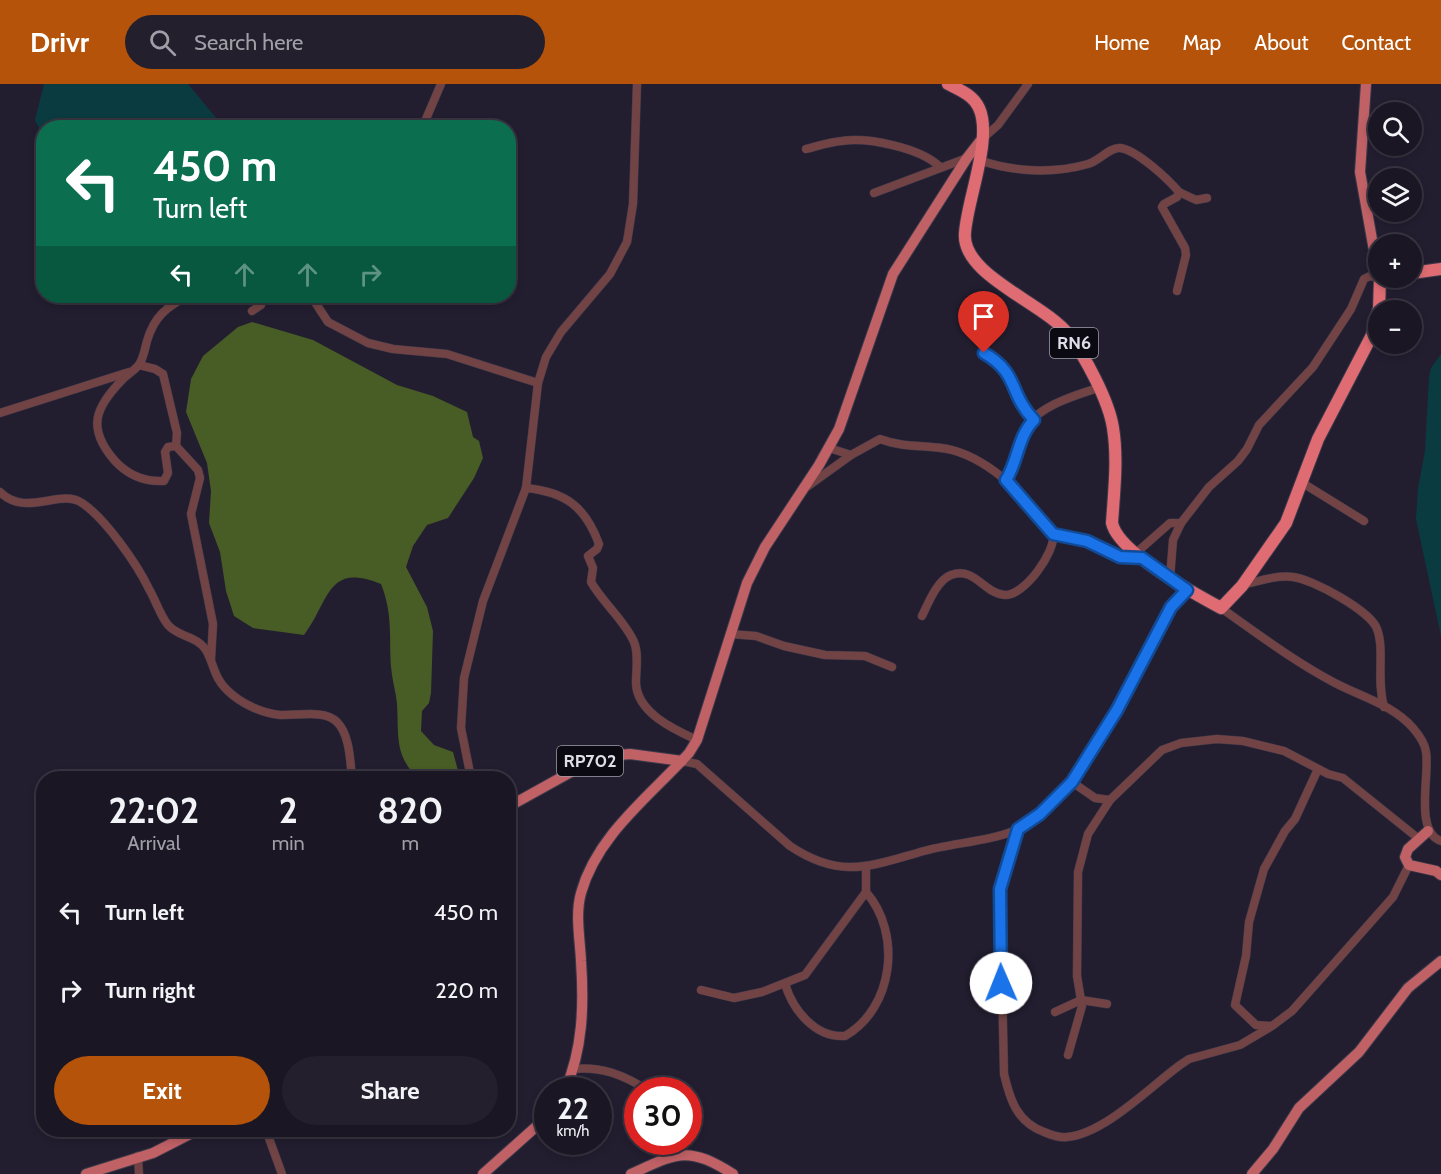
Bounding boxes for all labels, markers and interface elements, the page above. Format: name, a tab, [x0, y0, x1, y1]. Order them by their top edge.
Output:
search box	[125, 15, 545, 69]
text: Drivr	[30, 25, 89, 59]
icon: search	[146, 26, 179, 59]
text: Search here	[194, 29, 303, 56]
text: Home	[1094, 30, 1150, 55]
text: Map	[1183, 30, 1221, 55]
text: About	[1254, 30, 1308, 55]
text: Contact	[1341, 30, 1411, 55]
map controls	[1368, 102, 1422, 354]
button: search	[1368, 102, 1422, 156]
text: 450 m	[153, 140, 277, 192]
icon: left	[54, 144, 132, 222]
button: layers	[1368, 168, 1422, 222]
text: Turn left	[153, 192, 247, 225]
button: +	[1368, 234, 1422, 288]
icon: left	[165, 258, 198, 291]
icon: ahead	[228, 258, 261, 291]
icon: ahead	[291, 258, 324, 291]
icon: right	[354, 258, 387, 291]
pin	[958, 291, 1009, 353]
icon: arrive	[967, 300, 1000, 333]
button: −	[1368, 300, 1422, 354]
road number: RN6	[1050, 328, 1098, 358]
road number: RP702	[557, 746, 623, 776]
text: 22:02	[109, 788, 199, 832]
text: 2	[279, 788, 298, 832]
text: 820	[377, 788, 443, 832]
text: Arrival	[127, 831, 180, 855]
text: min	[272, 831, 305, 855]
text: m	[402, 831, 419, 855]
icon: left	[54, 896, 87, 929]
text: Turn left	[105, 899, 184, 926]
text: 450 m	[434, 899, 498, 926]
position arrow	[969, 951, 1033, 1015]
icon: right	[54, 974, 87, 1007]
text: Turn right	[105, 977, 195, 1004]
text: 220 m	[435, 977, 498, 1004]
button: Exit	[54, 1056, 270, 1125]
button: Share	[282, 1056, 498, 1125]
speed limit sign: 30	[624, 1077, 702, 1155]
text: 22	[557, 1090, 589, 1127]
text: km/h	[557, 1122, 589, 1140]

